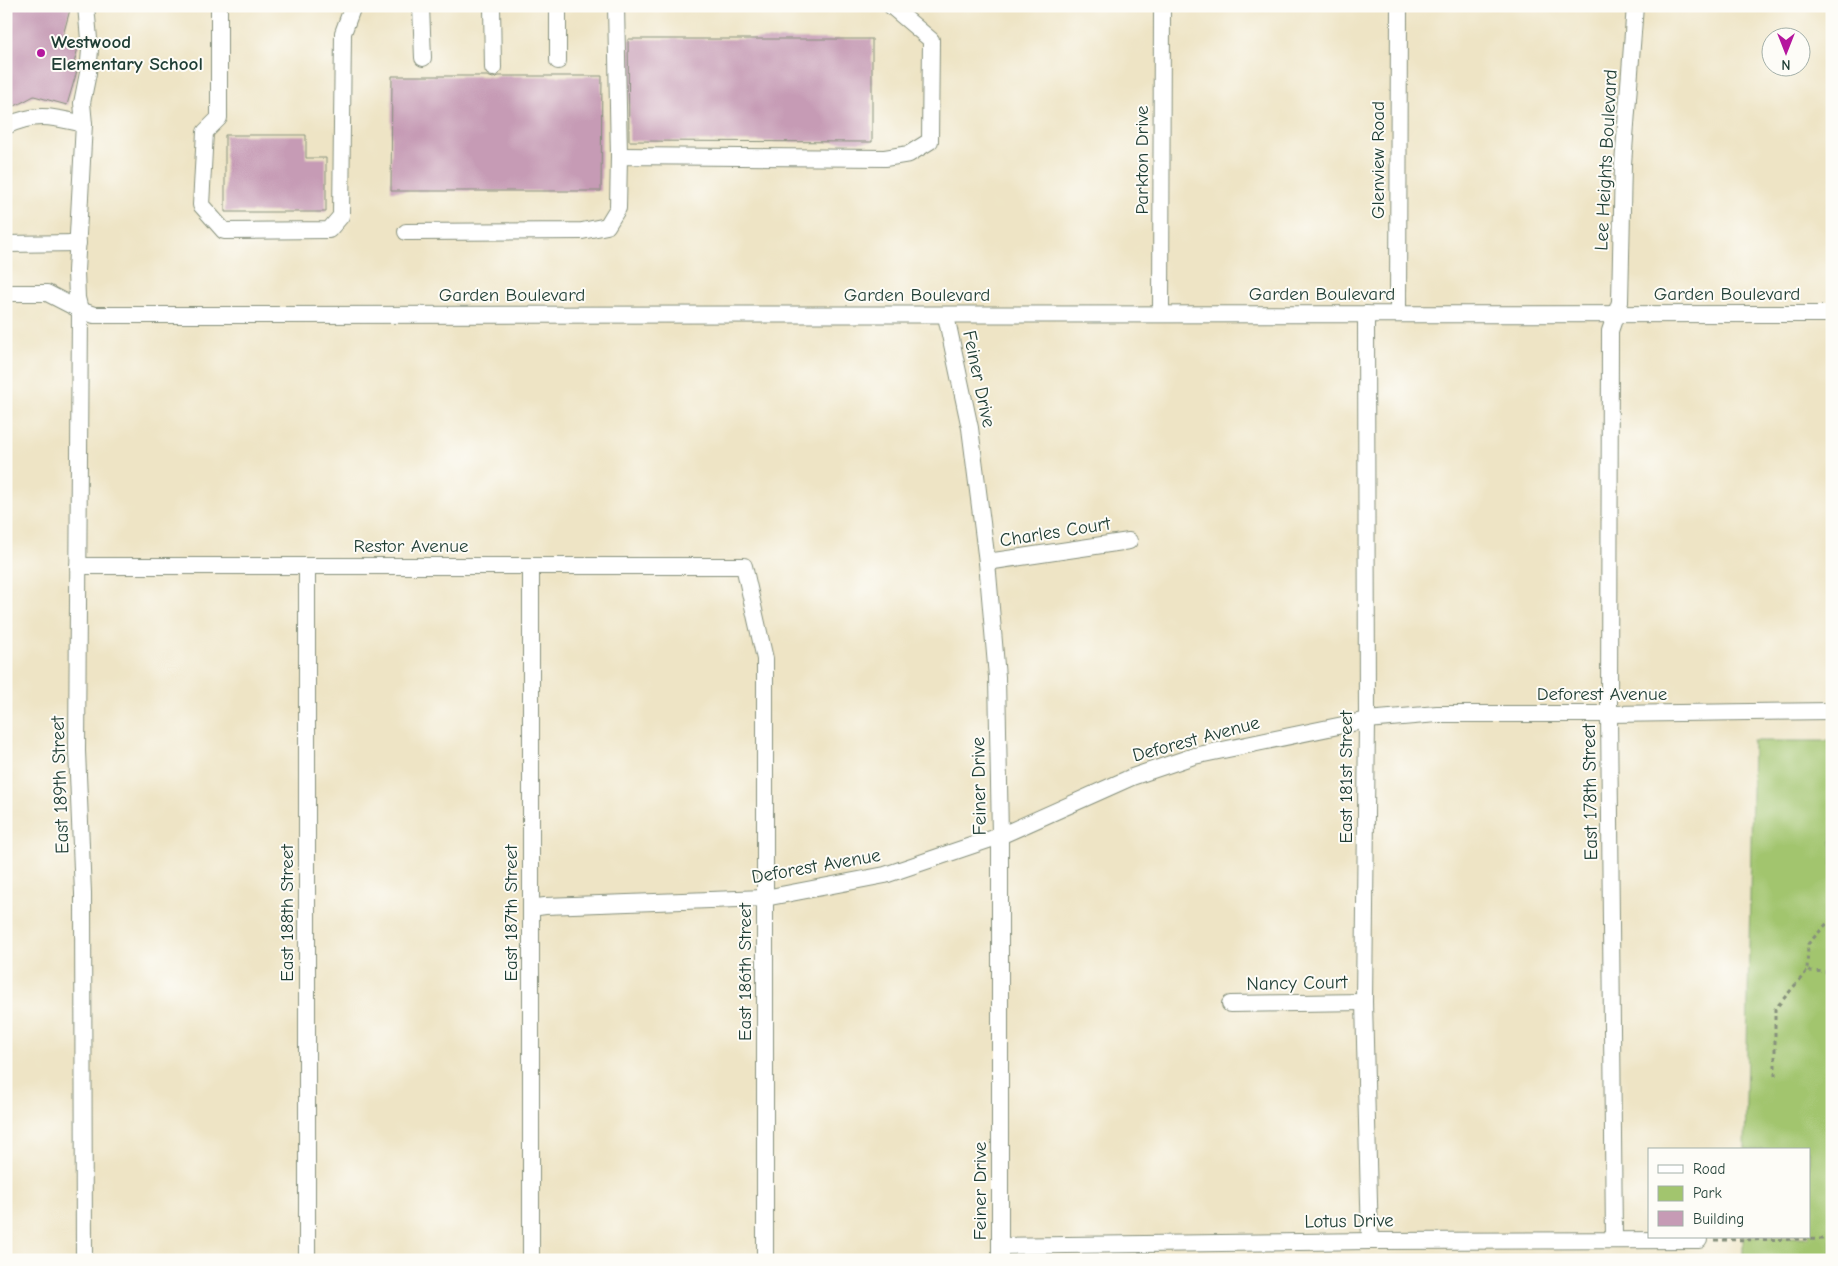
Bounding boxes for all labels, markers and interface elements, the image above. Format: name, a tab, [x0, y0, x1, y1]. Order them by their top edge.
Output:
north arrow	[1760, 28, 1810, 78]
place label: Westwood Elementary School	[51, 31, 203, 75]
marker: Westwood Elementary School	[35, 47, 47, 59]
text: N	[1781, 56, 1791, 73]
street label: Lee Heights Boulevard	[1590, 69, 1622, 251]
street label: Glenview Road	[1367, 101, 1389, 219]
street label: Parkton Drive	[1131, 105, 1153, 215]
street label: Garden Boulevard	[1249, 283, 1395, 305]
street label: Garden Boulevard	[1654, 283, 1800, 305]
street label: Garden Boulevard	[439, 284, 585, 306]
street label: Garden Boulevard	[844, 284, 990, 306]
street label: Feiner Drive	[958, 329, 1000, 429]
street label: Charles Court	[998, 512, 1112, 552]
street label: Restor Avenue	[353, 535, 469, 557]
street label: Deforest Avenue	[1537, 683, 1667, 705]
street label: East 181st Street	[1335, 710, 1357, 844]
street label: Deforest Avenue	[1130, 711, 1262, 767]
street label: East 189th Street	[47, 715, 73, 854]
street label: East 178th Street	[1578, 723, 1602, 861]
street label: Feiner Drive	[967, 737, 991, 835]
street label: East 188th Street	[276, 844, 298, 982]
street label: East 187th Street	[500, 844, 522, 981]
street label: Deforest Avenue	[750, 844, 882, 888]
street label: East 186th Street	[734, 902, 756, 1041]
street label: Nancy Court	[1246, 971, 1348, 995]
street label: Feiner Drive	[969, 1142, 991, 1240]
legend	[1648, 1148, 1810, 1238]
text: Road	[1693, 1160, 1725, 1178]
text: Park	[1693, 1184, 1722, 1202]
street label: Lotus Drive	[1304, 1209, 1394, 1233]
text: Building	[1693, 1210, 1744, 1228]

